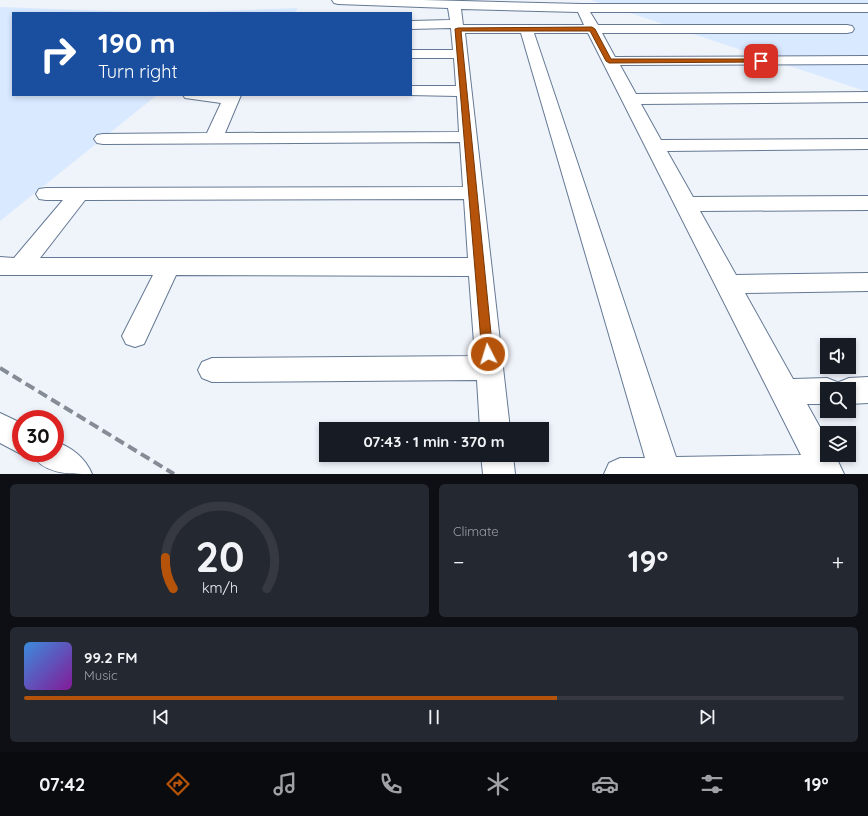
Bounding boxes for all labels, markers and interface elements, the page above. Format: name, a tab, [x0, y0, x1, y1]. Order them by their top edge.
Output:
text: 190 m	[98, 25, 176, 60]
icon: right	[32, 28, 84, 80]
pin	[744, 44, 778, 78]
icon: arrive	[750, 50, 772, 72]
text: Turn right	[98, 60, 178, 83]
position arrow	[467, 333, 509, 375]
map controls	[820, 338, 856, 462]
button: sound	[820, 338, 856, 374]
button: search	[820, 382, 856, 418]
speed limit sign: 30	[12, 410, 64, 462]
button: layers	[820, 426, 856, 462]
text: 07:43 · 1 min · 370 m	[363, 432, 505, 451]
text: Climate	[453, 523, 499, 539]
text: 20	[195, 529, 244, 581]
text: 19°	[628, 542, 668, 580]
text: −	[453, 548, 464, 576]
text: +	[832, 548, 844, 576]
text: km/h	[201, 578, 238, 596]
text: 99.2 FM	[84, 648, 138, 667]
text: Music	[84, 667, 118, 683]
icon: previous	[150, 706, 172, 728]
icon: pause	[423, 706, 445, 728]
icon: next	[696, 706, 718, 728]
icon: directions	[164, 770, 192, 798]
icon: music	[271, 770, 299, 798]
icon: phone	[377, 770, 405, 798]
icon: climate	[484, 770, 512, 798]
icon: car	[591, 770, 619, 798]
icon: filters	[698, 770, 726, 798]
text: 07:42	[39, 773, 85, 796]
text: 19°	[804, 773, 829, 796]

